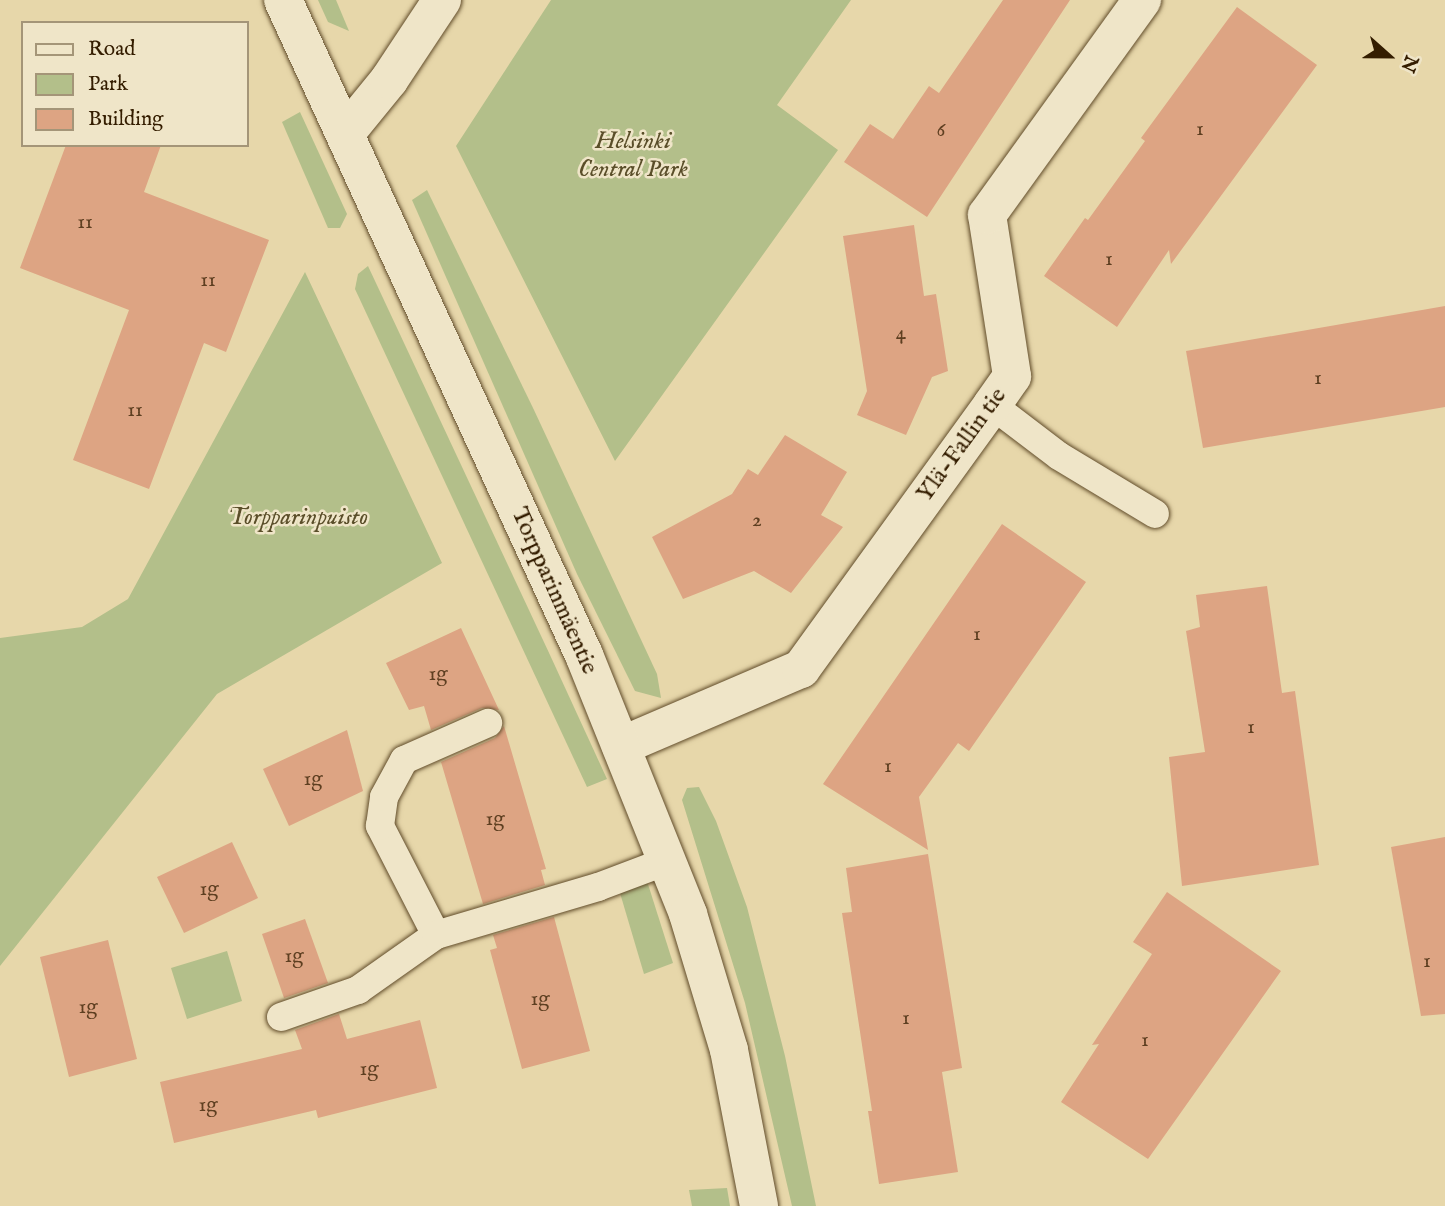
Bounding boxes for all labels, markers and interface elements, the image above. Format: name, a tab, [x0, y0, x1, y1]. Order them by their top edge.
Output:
legend	[21, 21, 248, 147]
north arrow	[1354, 21, 1424, 91]
text: Road	[88, 36, 135, 63]
text: N	[1394, 52, 1423, 75]
text: Park	[88, 71, 128, 98]
text: Building	[88, 106, 163, 133]
house number: 1	[1196, 117, 1204, 143]
house number: 6	[937, 118, 945, 144]
park label: Helsinki Central Park	[578, 128, 688, 184]
house number: 11	[77, 210, 93, 236]
house number: 1	[1105, 247, 1113, 273]
house number: 11	[200, 268, 216, 294]
house number: 4	[896, 321, 906, 347]
house number: 1	[1314, 366, 1322, 392]
street label: Ylä-Fallin tie	[911, 382, 1013, 508]
house number: 11	[127, 398, 143, 424]
street label: Torpparinmäentie	[504, 503, 604, 679]
park label: Torpparinpuisto	[228, 504, 368, 532]
house number: 2	[752, 508, 762, 534]
house number: 1	[973, 622, 981, 648]
house number: 1g	[428, 662, 448, 688]
house number: 1	[1247, 715, 1255, 741]
house number: 1	[884, 754, 892, 780]
house number: 1g	[303, 767, 323, 793]
house number: 1g	[485, 807, 505, 833]
house number: 1g	[199, 877, 219, 903]
house number: 1g	[284, 944, 304, 970]
house number: 1	[1423, 949, 1431, 975]
house number: 1g	[530, 987, 550, 1013]
house number: 1g	[78, 995, 98, 1021]
house number: 1	[902, 1006, 910, 1032]
house number: 1	[1141, 1028, 1149, 1054]
house number: 1g	[359, 1057, 379, 1083]
house number: 1g	[198, 1093, 218, 1119]

